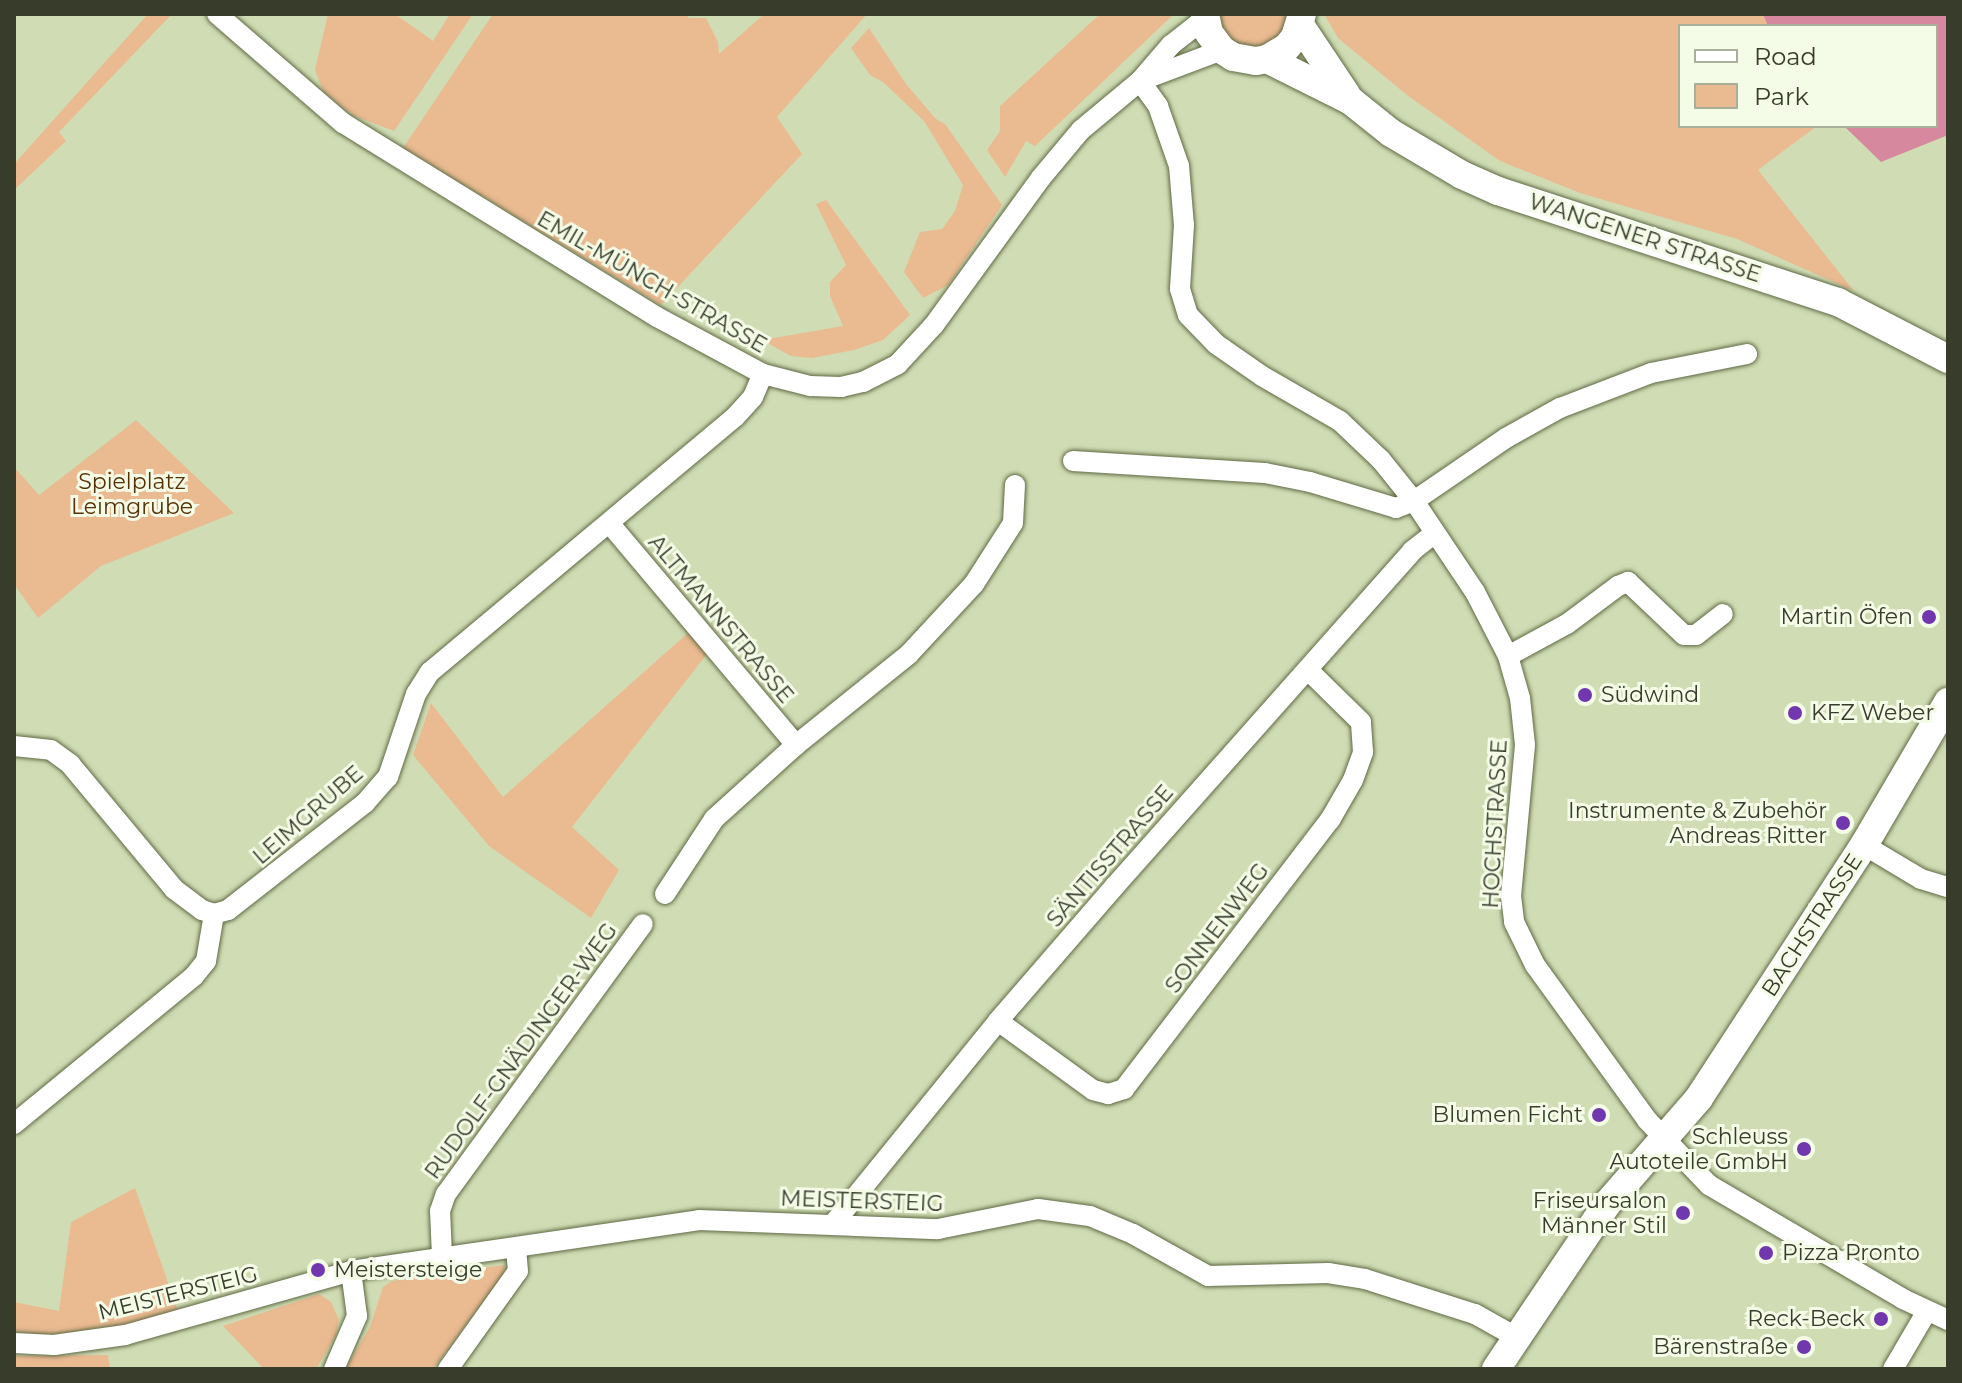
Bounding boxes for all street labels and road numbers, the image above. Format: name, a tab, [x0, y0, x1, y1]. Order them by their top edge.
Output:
street label: WANGENER STRASSE	[1526, 188, 1764, 288]
street label: EMIL-MÜNCH-STRASSE	[533, 205, 771, 359]
street label: ALTMANNSTRASSE	[643, 529, 799, 709]
street label: HOCHSTRASSE	[1477, 739, 1513, 909]
street label: LEIMGRUBE	[248, 760, 368, 870]
street label: SÄNTISSTRASSE	[1041, 780, 1179, 932]
street label: BACHSTRASSE	[1756, 849, 1868, 1001]
street label: SONNENWEG	[1160, 858, 1274, 998]
street label: RUDOLF-GNÄDINGER-WEG	[419, 918, 623, 1184]
street label: MEISTERSTEIG	[780, 1185, 944, 1217]
street label: MEISTERSTEIG	[96, 1260, 260, 1326]

